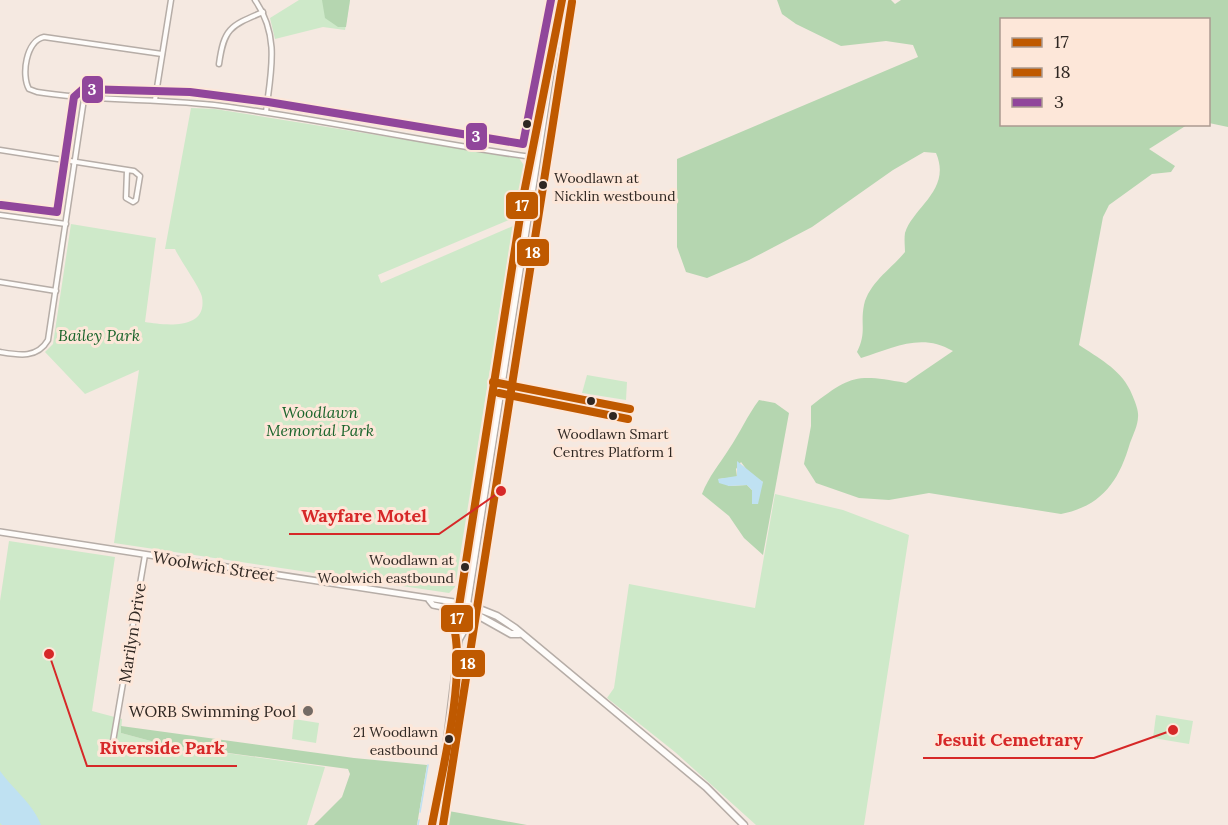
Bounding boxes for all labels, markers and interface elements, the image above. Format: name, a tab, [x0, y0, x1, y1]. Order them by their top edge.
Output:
legend	[1000, 18, 1210, 126]
text: 17	[1054, 30, 1069, 53]
text: 18	[1054, 60, 1071, 83]
line badge: 3	[81, 75, 104, 104]
text: 3	[88, 79, 97, 99]
text: 3	[1054, 90, 1064, 113]
unlabelled marker	[521, 118, 533, 130]
line badge: 3	[465, 122, 488, 151]
text: 3	[472, 126, 481, 146]
place label: Woodlawn at Nicklin westbound	[554, 169, 676, 205]
marker: Woodlawn at Nicklin westbound	[537, 179, 549, 191]
line badge: 17	[505, 191, 539, 220]
text: 17	[515, 195, 529, 215]
line badge: 18	[516, 238, 550, 267]
text: 18	[525, 242, 541, 262]
park label: Bailey Park	[58, 325, 140, 345]
unlabelled marker	[585, 395, 597, 407]
park label: Woodlawn Memorial Park	[266, 402, 374, 440]
marker: Woodlawn Smart Centres Platform 1	[607, 410, 619, 422]
place label: Woodlawn Smart Centres Platform 1	[553, 425, 673, 461]
callout: Wayfare Motel	[289, 498, 439, 534]
text: Wayfare Motel	[301, 504, 427, 527]
street label: Woolwich Street	[152, 546, 277, 586]
place label: Woodlawn at Woolwich eastbound	[318, 551, 455, 587]
marker: Woodlawn at Woolwich eastbound	[459, 561, 471, 573]
street label: Marilyn Drive	[114, 581, 150, 684]
line badge: 17	[440, 604, 474, 633]
text: 17	[450, 608, 464, 628]
line badge: 18	[451, 649, 486, 678]
text: 18	[460, 653, 476, 673]
place label: WORB Swimming Pool	[129, 701, 296, 721]
marker: WORB Swimming Pool	[301, 704, 315, 718]
callout: Jesuit Cemetrary	[923, 722, 1094, 758]
place label: 21 Woodlawn eastbound	[353, 723, 438, 759]
text: Jesuit Cemetrary	[935, 728, 1083, 751]
callout: Riverside Park	[87, 730, 237, 766]
marker: 21 Woodlawn eastbound	[443, 733, 455, 745]
text: Riverside Park	[99, 736, 225, 759]

